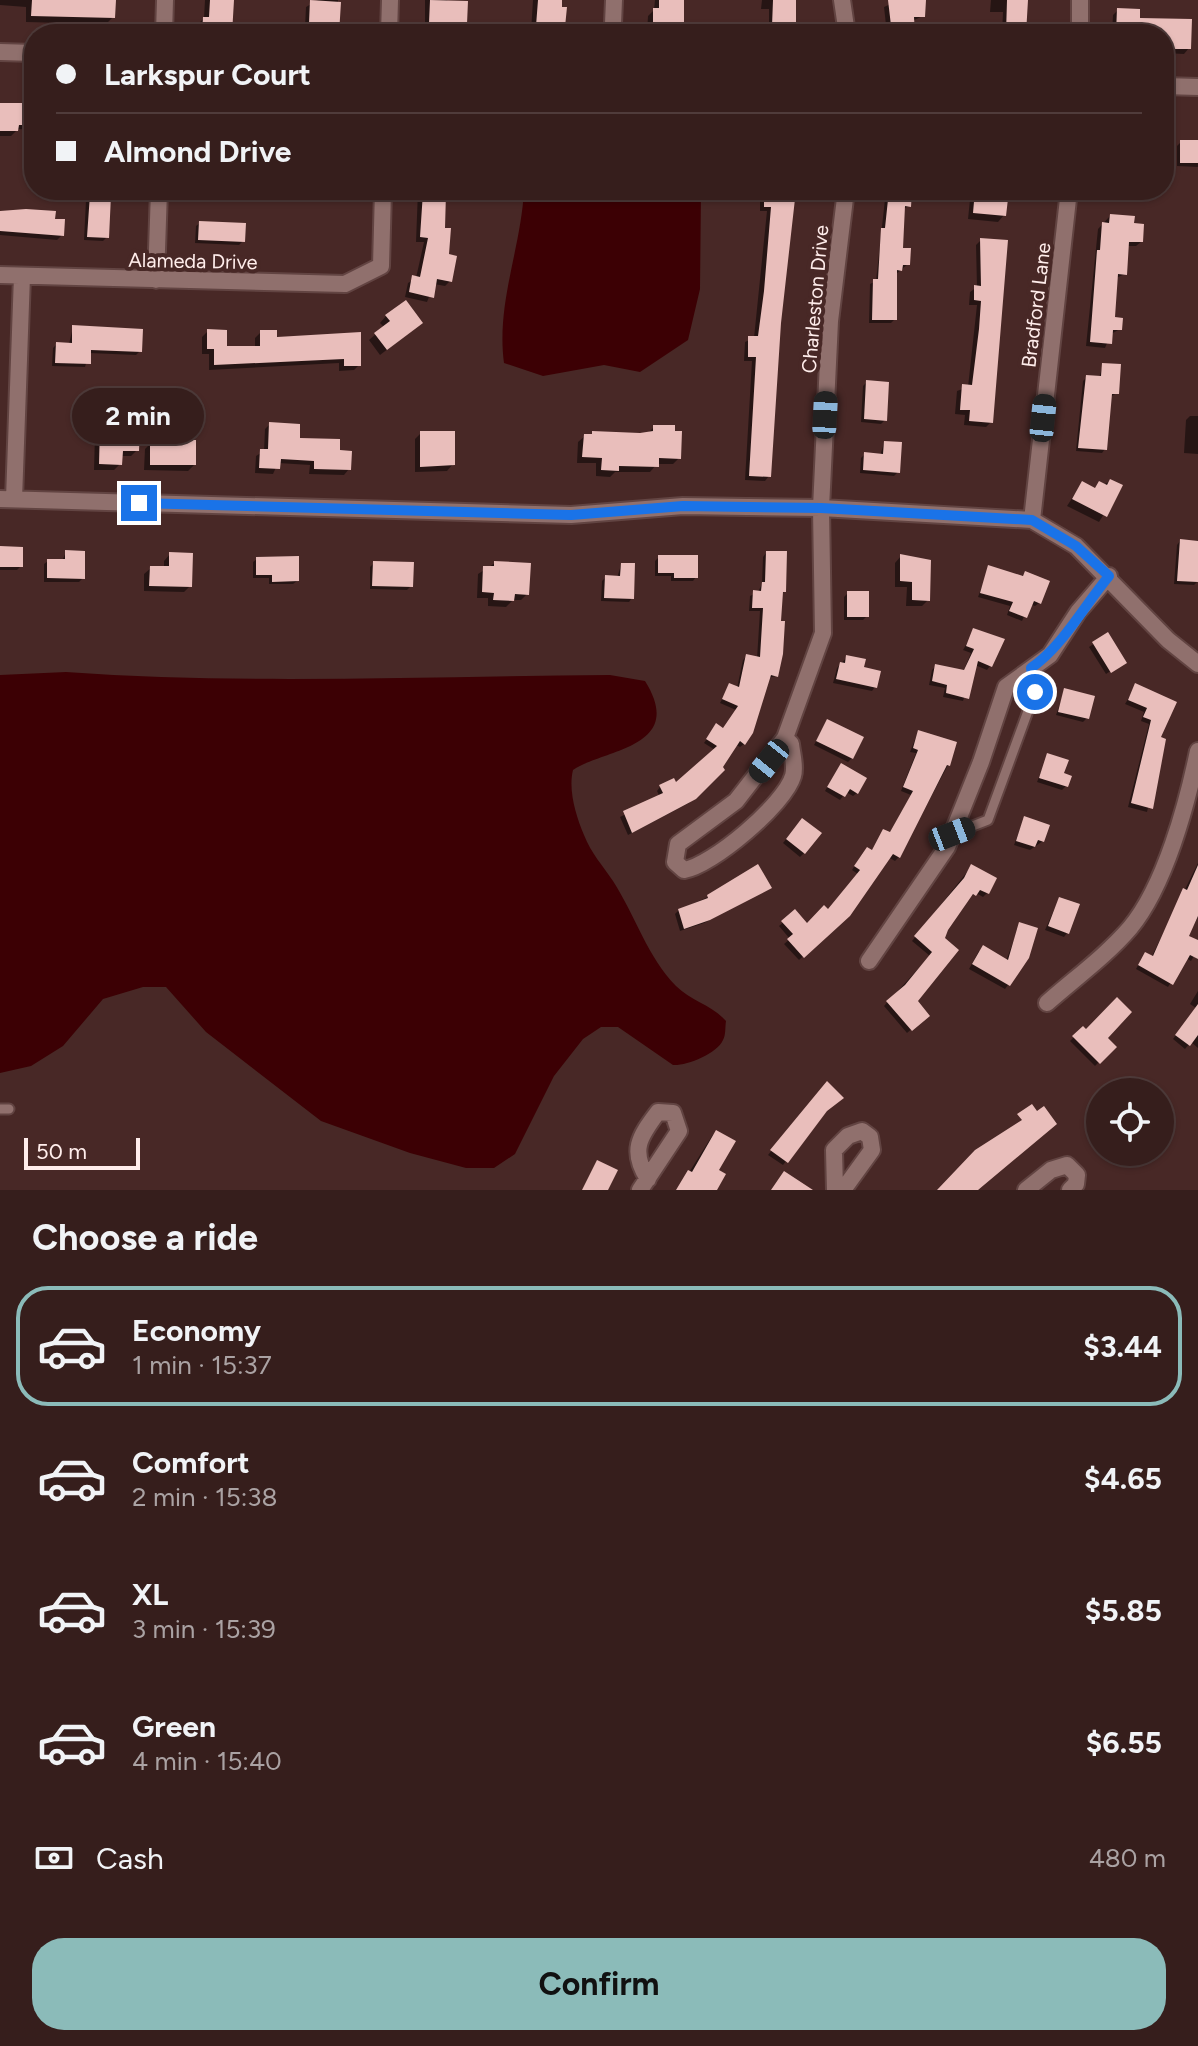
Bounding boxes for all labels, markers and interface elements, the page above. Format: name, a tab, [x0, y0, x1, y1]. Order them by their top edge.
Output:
text: Larkspur Court	[104, 56, 311, 93]
text: Almond Drive	[104, 133, 291, 170]
street label: Charleston Drive	[797, 224, 833, 374]
street label: Bradford Lane	[1016, 241, 1056, 369]
street label: Alameda Drive	[128, 248, 258, 274]
callout: 2 min	[73, 387, 205, 443]
car	[812, 390, 838, 440]
car	[1029, 393, 1057, 443]
text: 2 min	[105, 400, 171, 432]
route end	[121, 485, 157, 521]
route start	[1017, 674, 1053, 710]
car	[745, 735, 793, 787]
car	[925, 814, 979, 854]
map controls	[1086, 1078, 1174, 1166]
button: locate	[1086, 1078, 1174, 1166]
scale bar	[24, 1134, 140, 1170]
text: 50 m	[36, 1138, 87, 1165]
text: Choose a ride	[32, 1216, 258, 1259]
icon: car	[36, 1310, 108, 1382]
text: Economy	[132, 1312, 261, 1349]
text: $3.44	[1083, 1328, 1162, 1365]
text: 1 min · 15:37	[132, 1349, 272, 1381]
icon: car	[36, 1442, 108, 1514]
text: Comfort	[132, 1444, 250, 1481]
text: $4.65	[1084, 1460, 1162, 1497]
text: 2 min · 15:38	[132, 1481, 277, 1513]
icon: car	[36, 1574, 108, 1646]
text: XL	[132, 1576, 168, 1613]
text: $5.85	[1085, 1592, 1162, 1629]
text: 3 min · 15:39	[132, 1613, 276, 1645]
icon: car	[36, 1706, 108, 1778]
text: Green	[132, 1708, 216, 1745]
text: $6.55	[1086, 1724, 1162, 1761]
text: 4 min · 15:40	[132, 1745, 282, 1777]
icon: cash	[32, 1836, 76, 1880]
text: Cash	[96, 1840, 164, 1877]
text: 480 m	[1089, 1842, 1166, 1874]
button: Confirm	[32, 1938, 1166, 2030]

